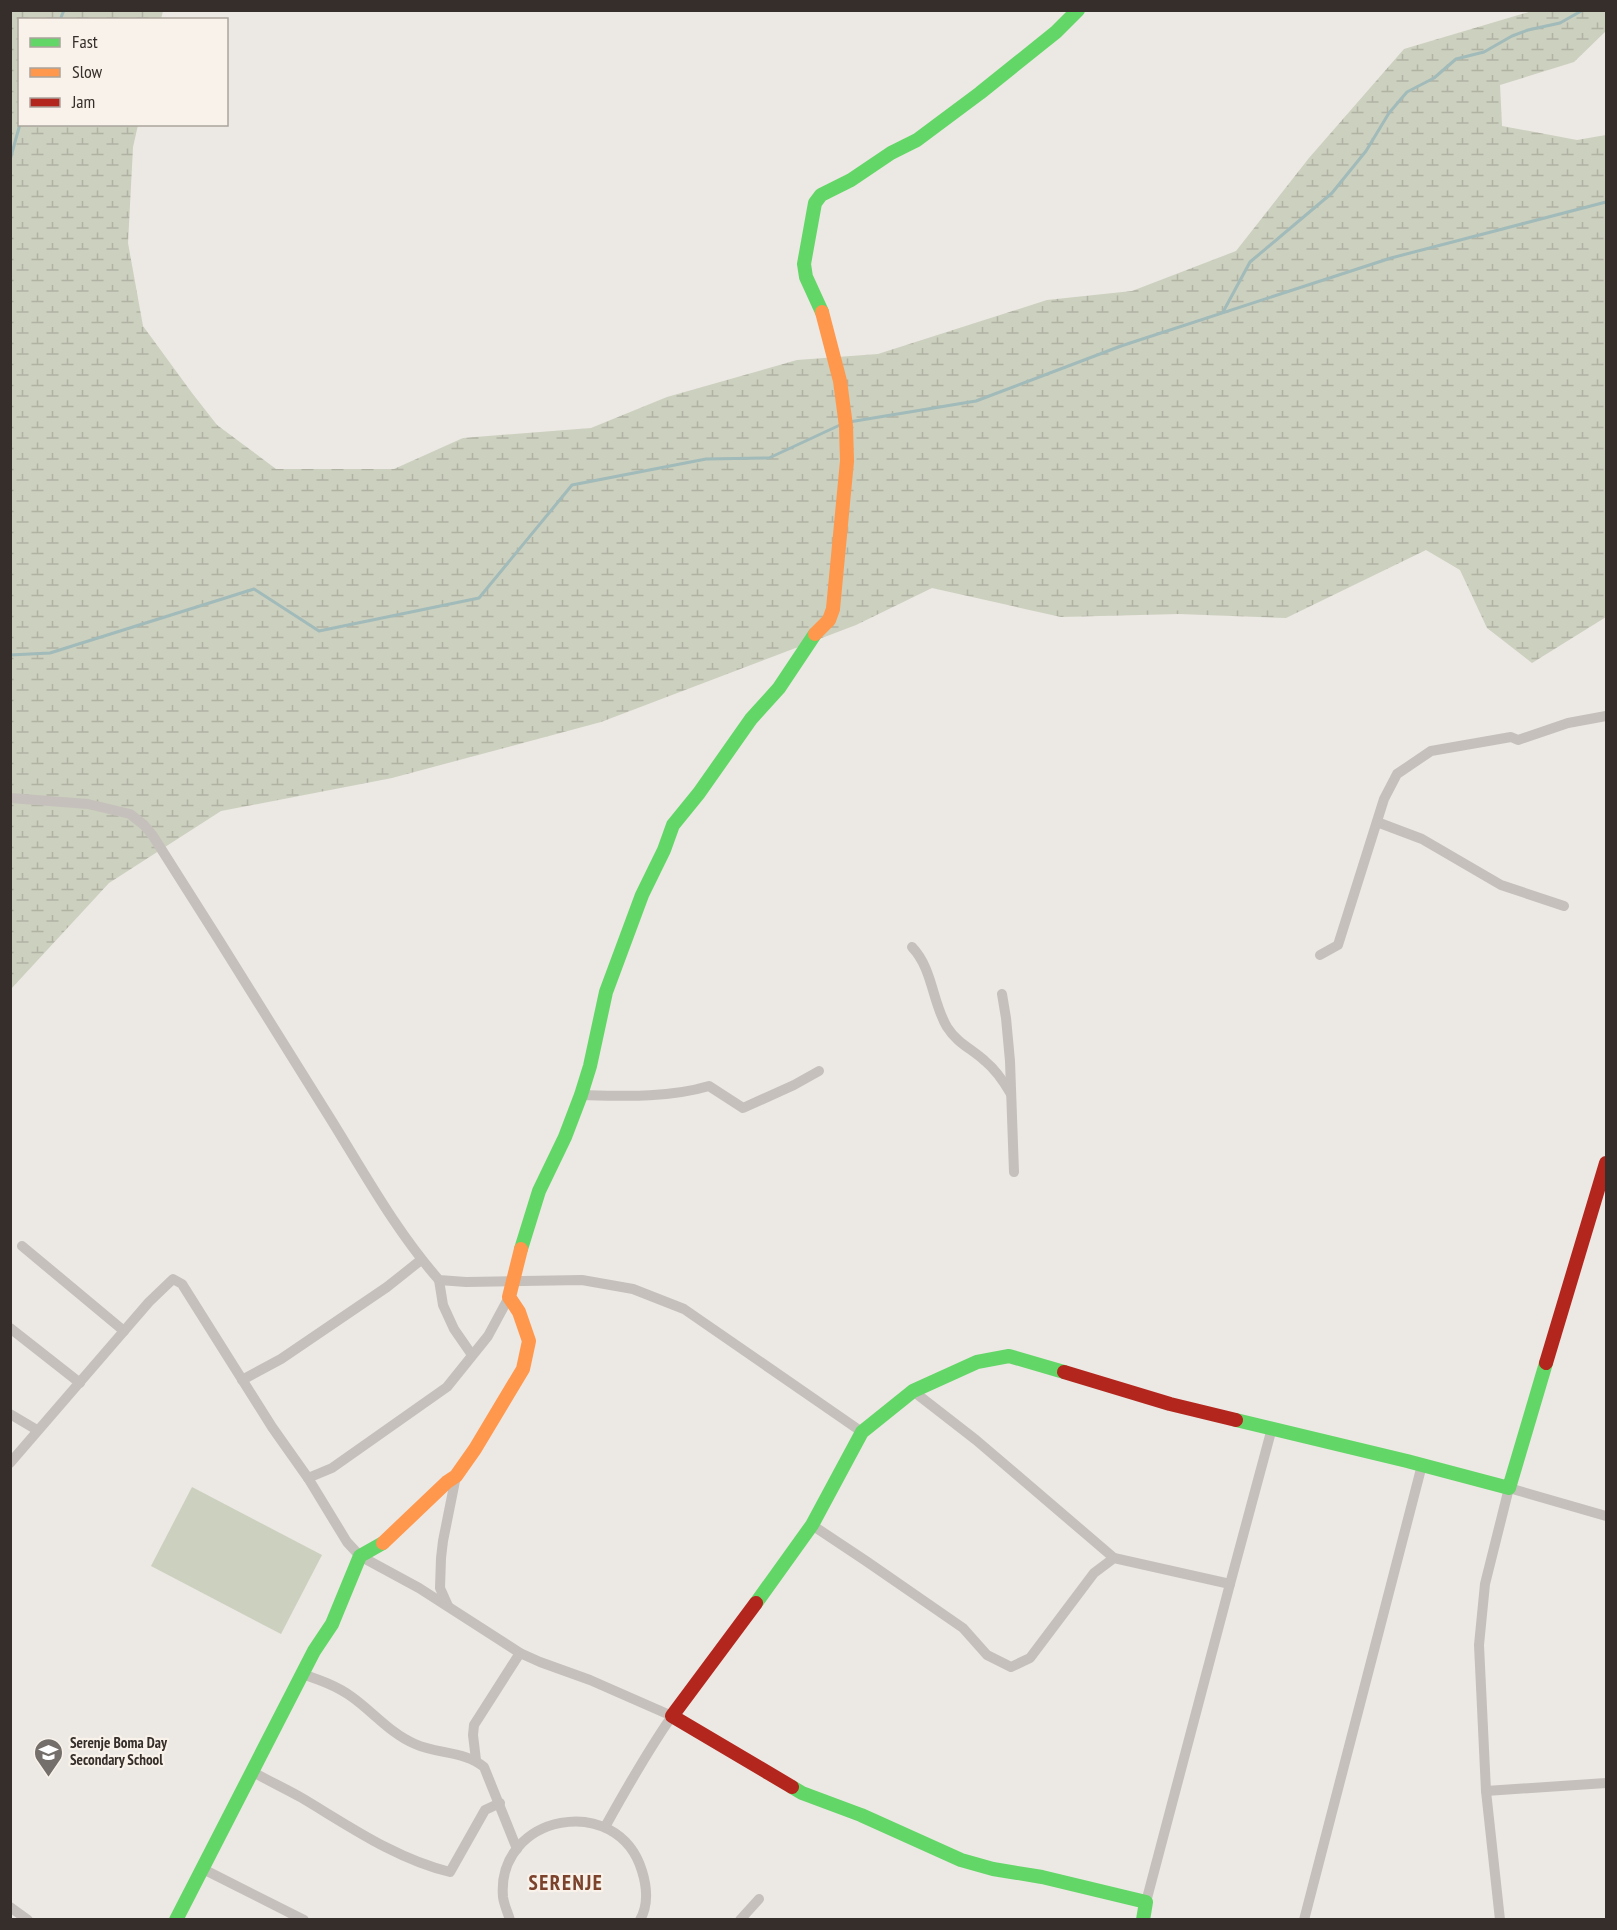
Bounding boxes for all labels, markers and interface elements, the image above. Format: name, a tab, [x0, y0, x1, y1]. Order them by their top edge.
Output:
legend	[18, 18, 228, 126]
text: Fast	[72, 30, 98, 53]
text: Slow	[72, 60, 103, 83]
text: Jam	[71, 90, 95, 113]
place label: Serenje Boma Day Secondary School	[70, 1733, 168, 1769]
school or university icon: Serenje Boma Day Secondary School	[33, 1736, 65, 1778]
district label: SERENJE	[529, 1869, 603, 1896]

